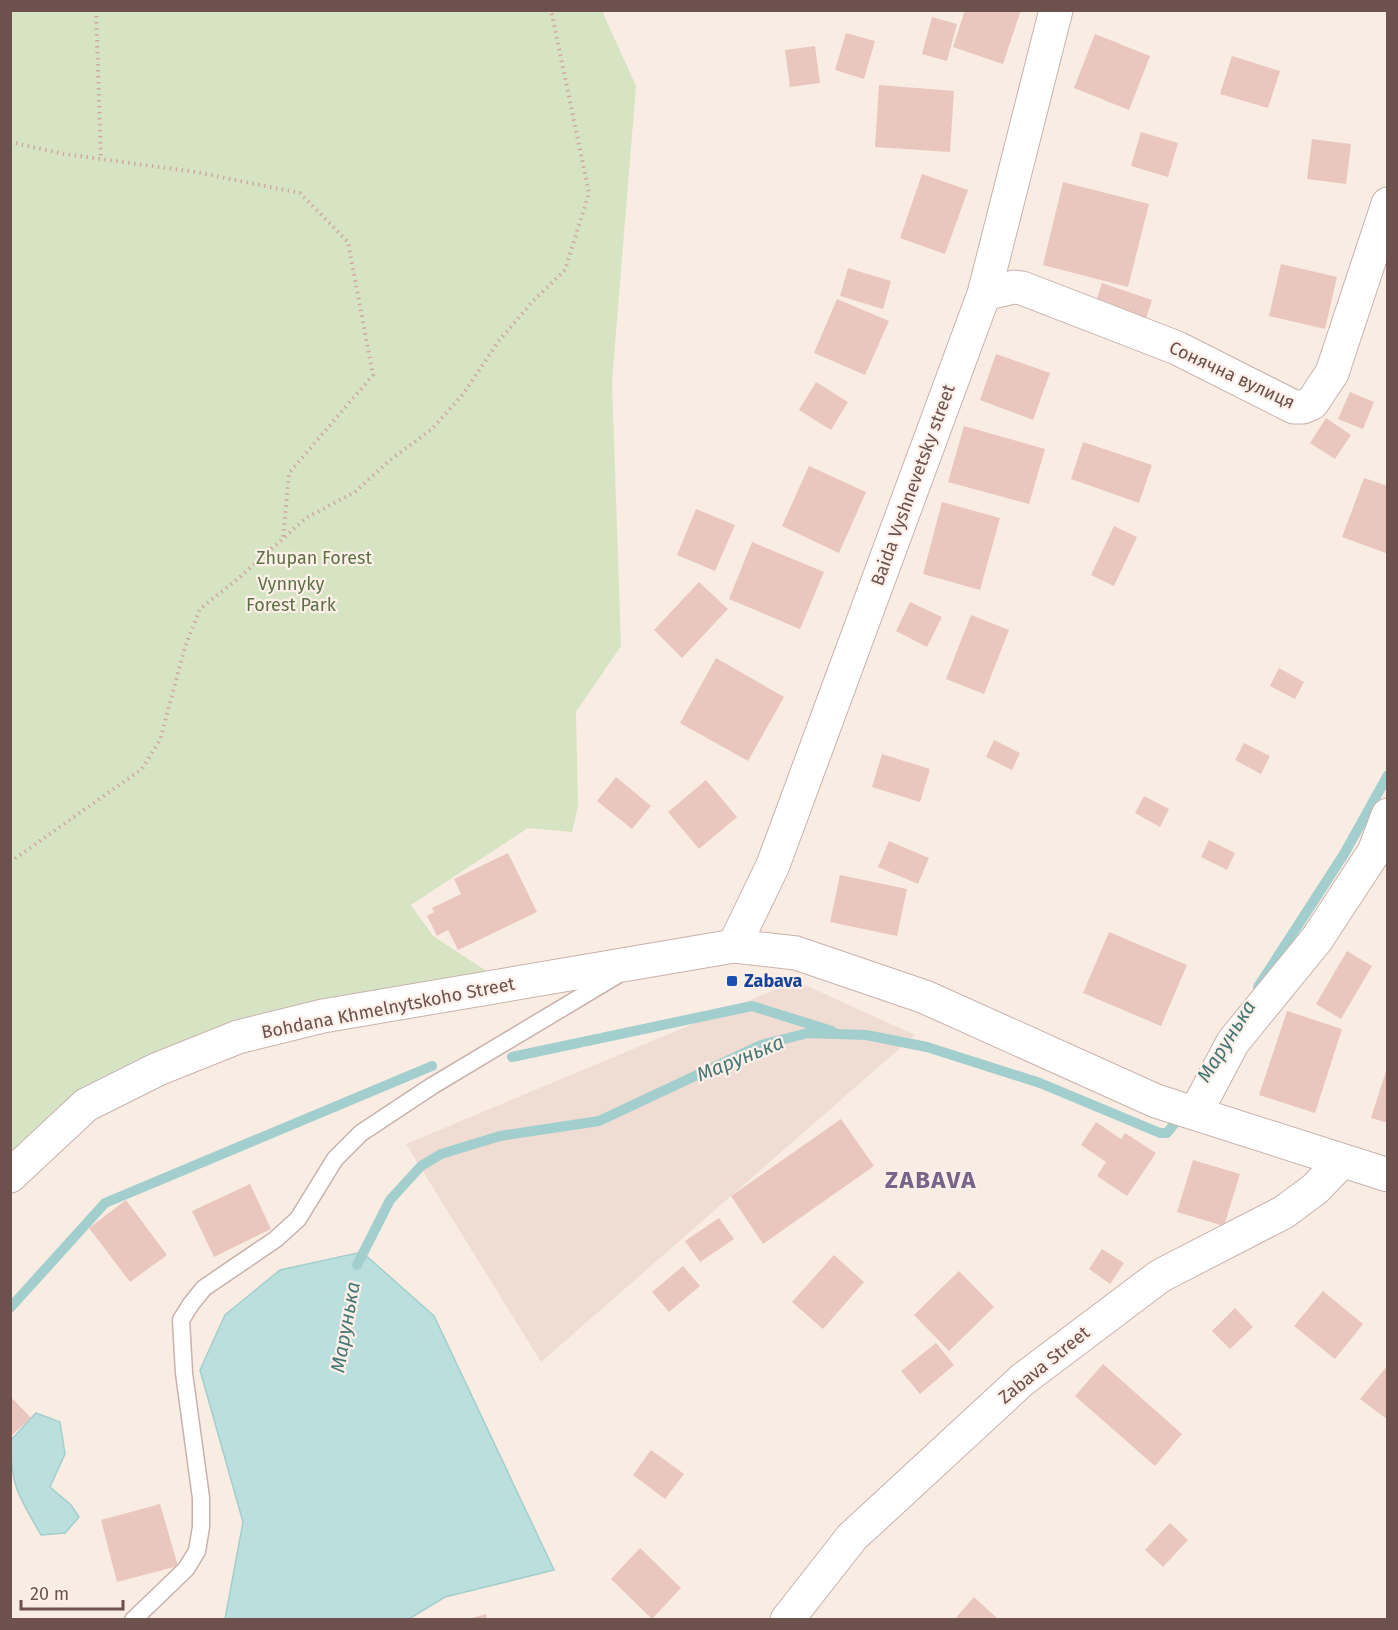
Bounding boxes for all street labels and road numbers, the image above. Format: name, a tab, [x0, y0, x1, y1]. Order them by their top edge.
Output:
street label: Сонячна вулиця	[1166, 336, 1298, 414]
street label: Baida Vyshnevetsky street	[866, 381, 960, 589]
street label: Bohdana Khmelnytskoho Street	[259, 973, 517, 1043]
street label: Zabava Street	[994, 1321, 1094, 1408]

